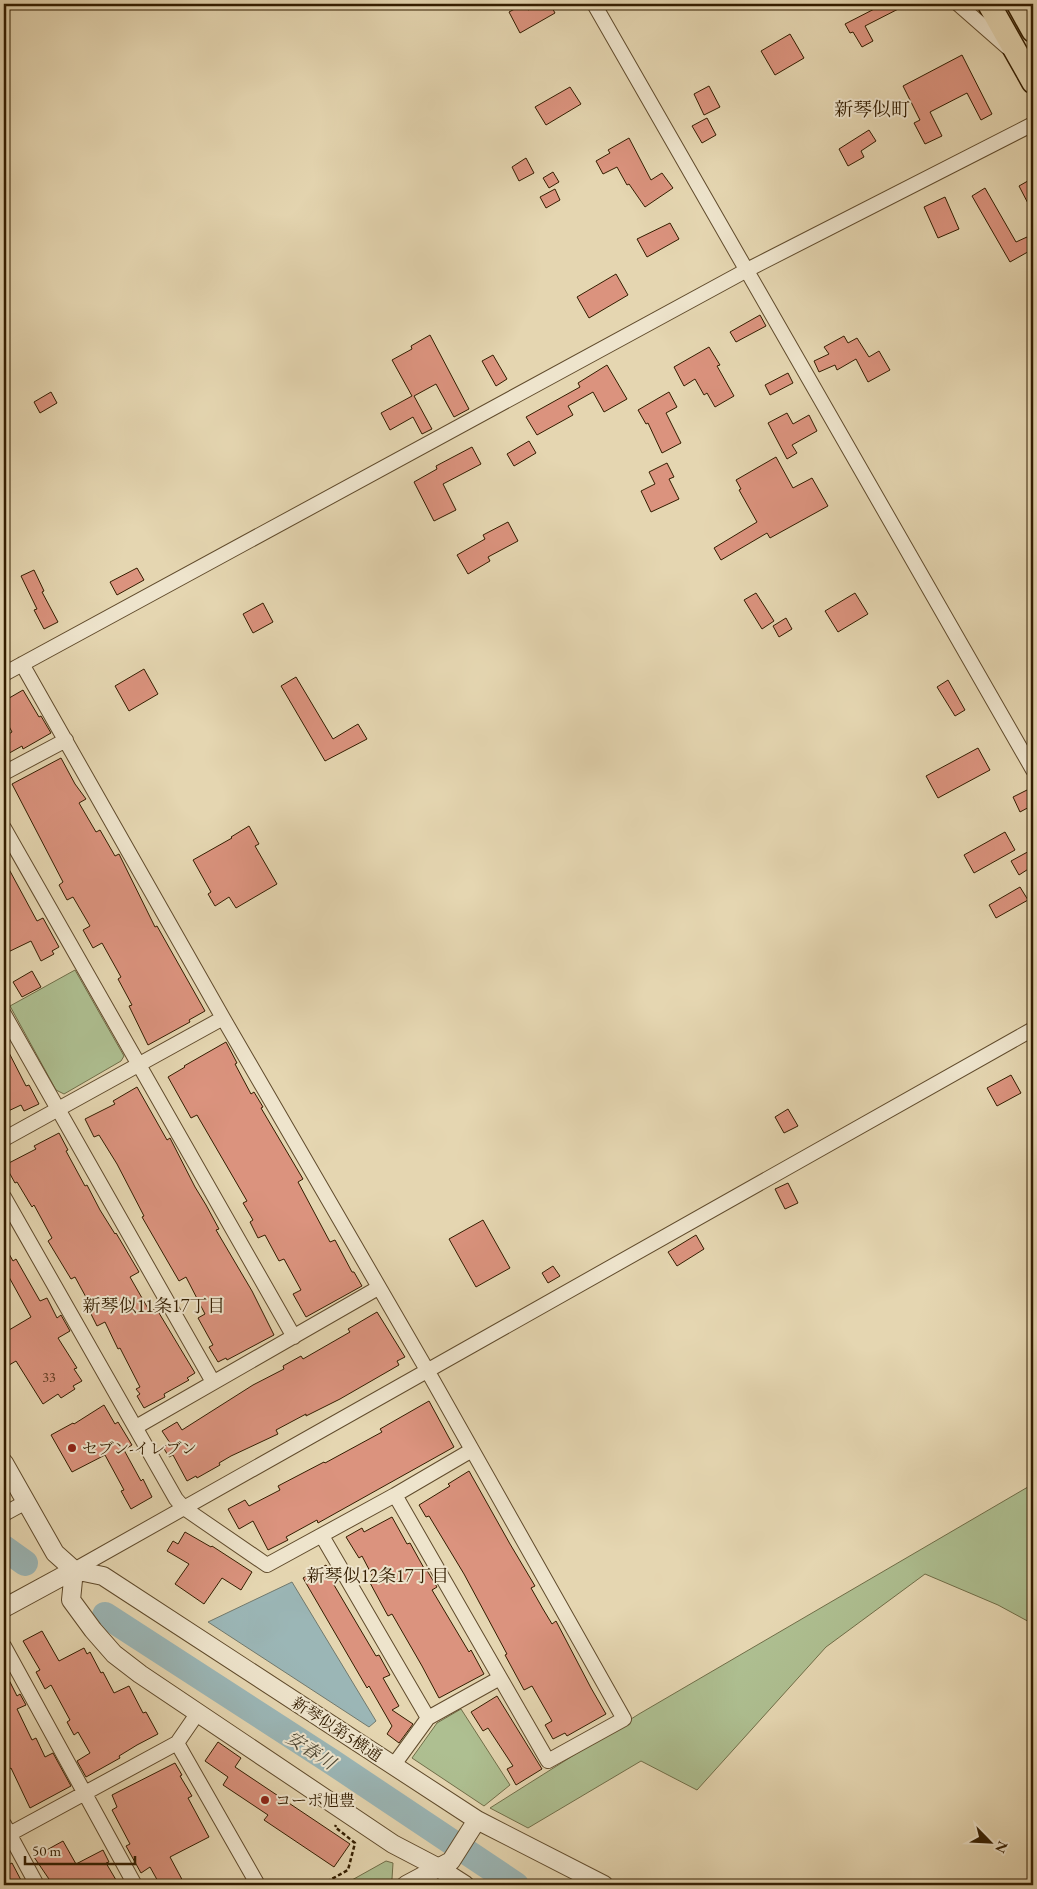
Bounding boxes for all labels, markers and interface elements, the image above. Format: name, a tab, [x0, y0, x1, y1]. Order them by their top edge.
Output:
district label: 新琴似町	[834, 97, 910, 122]
district label: 新琴似11条17丁目	[83, 1294, 225, 1317]
house number: 33	[42, 1368, 56, 1386]
place label: セブン-イレブン	[82, 1438, 197, 1459]
marker: セブン-イレブン	[66, 1442, 78, 1454]
district label: 新琴似12条17丁目	[307, 1564, 449, 1587]
street label: 新琴似第5横通	[288, 1692, 386, 1766]
water label: 安春川	[282, 1726, 342, 1775]
place label: コーポ旭豊	[275, 1790, 355, 1811]
marker: コーポ旭豊	[259, 1794, 271, 1806]
north arrow	[964, 1816, 1014, 1866]
scale bar	[25, 1834, 135, 1866]
text: N	[991, 1838, 1012, 1857]
text: 50 m	[32, 1841, 61, 1860]

